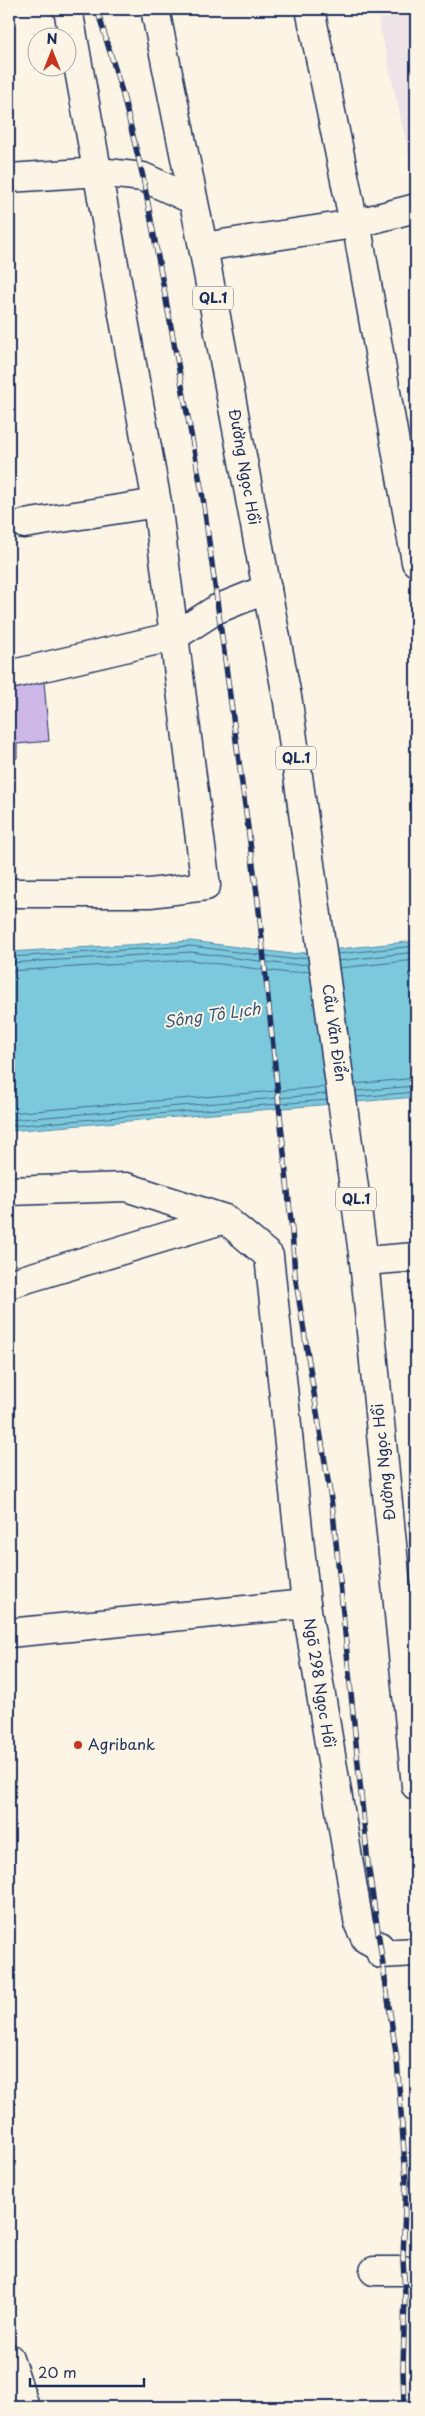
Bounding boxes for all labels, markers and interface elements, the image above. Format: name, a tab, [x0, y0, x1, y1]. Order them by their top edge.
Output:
north arrow	[28, 28, 78, 78]
text: N	[46, 28, 58, 49]
road number: QL.1	[193, 286, 233, 310]
street label: Đường Ngọc Hồi	[224, 407, 267, 527]
road number: QL.1	[276, 746, 316, 770]
street label: Cầu Văn Điển	[317, 982, 354, 1083]
water label: Sông Tô Lịch	[162, 995, 263, 1033]
road number: QL.1	[336, 1188, 376, 1210]
street label: Đường Ngọc Hồi	[365, 1402, 400, 1522]
street label: Ngõ 298 Ngọc Hồi	[299, 1616, 342, 1749]
place label: Agribank	[88, 1732, 155, 1755]
marker: Agribank	[72, 1739, 84, 1751]
scale bar	[30, 2356, 144, 2388]
text: 20 m	[38, 2360, 77, 2383]

